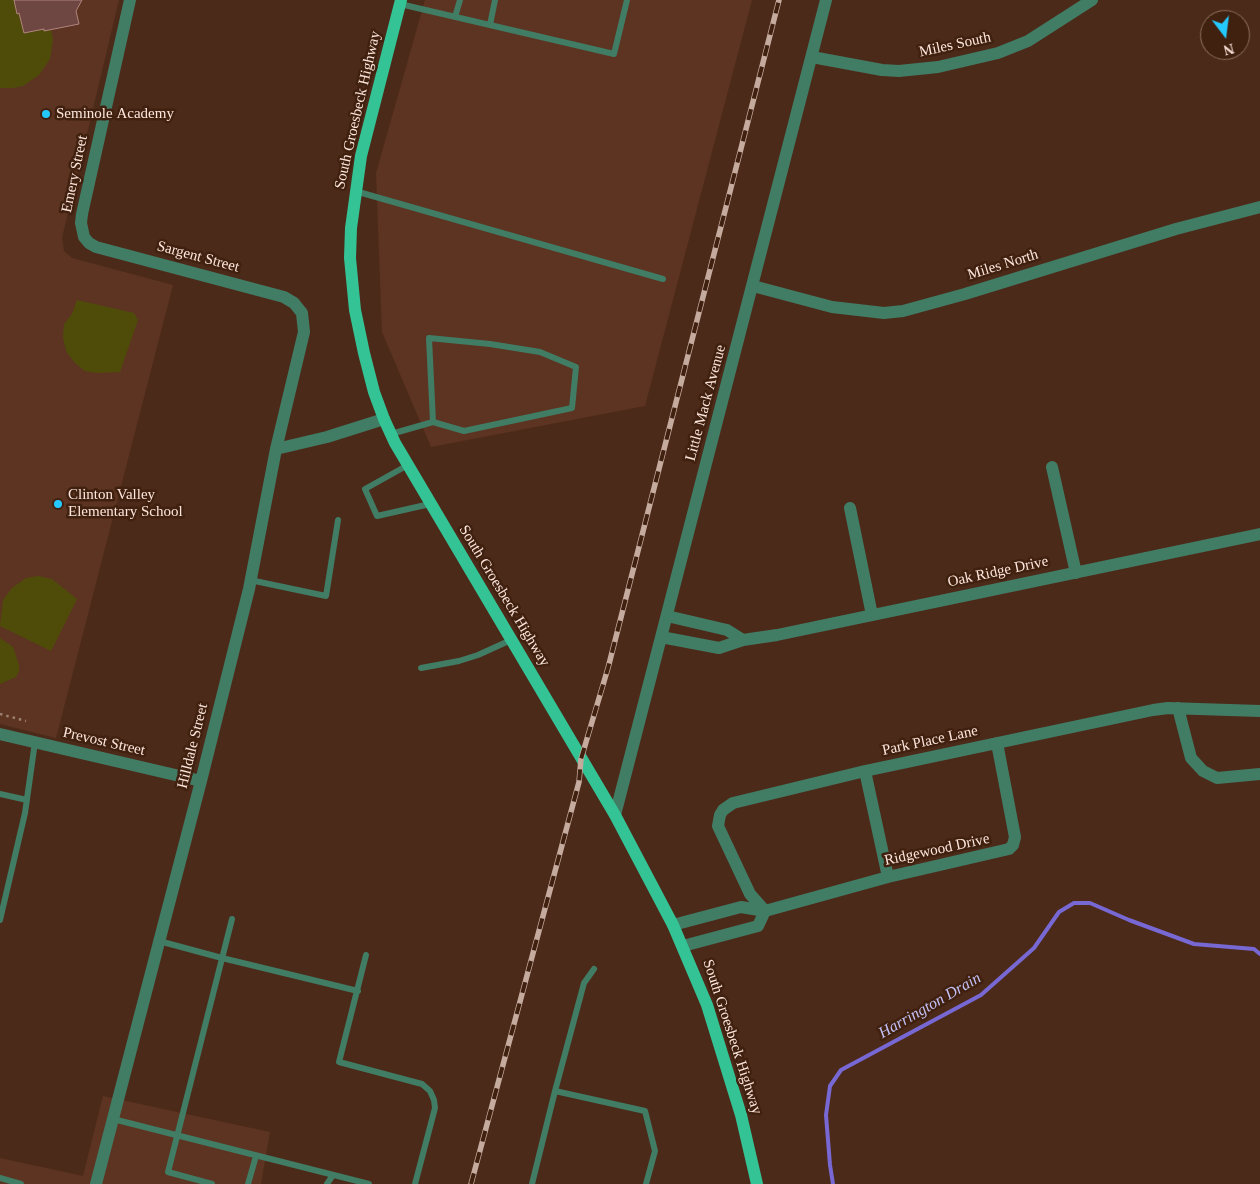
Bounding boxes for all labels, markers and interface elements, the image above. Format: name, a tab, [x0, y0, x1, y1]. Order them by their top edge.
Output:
north arrow	[1200, 10, 1250, 60]
street label: South Groesbeck Highway	[331, 29, 385, 191]
street label: Miles South	[917, 29, 993, 61]
text: N	[1222, 40, 1236, 58]
place label: Seminole Academy	[56, 105, 174, 123]
marker: Seminole Academy	[40, 108, 52, 120]
street label: Emery Street	[58, 134, 92, 214]
street label: Sargent Street	[155, 237, 241, 277]
street label: Miles North	[966, 246, 1040, 284]
street label: Little Mack Avenue	[682, 343, 730, 463]
place label: Clinton Valley Elementary School	[68, 486, 183, 521]
marker: Clinton Valley Elementary School	[52, 498, 64, 510]
street label: South Groesbeck Highway	[455, 522, 553, 670]
street label: Oak Ridge Drive	[946, 553, 1050, 591]
street label: Hilldale Street	[174, 702, 212, 790]
street label: Park Place Lane	[880, 722, 980, 760]
street label: Prevost Street	[61, 724, 147, 760]
street label: Ridgewood Drive	[883, 830, 991, 870]
street label: South Groesbeck Highway	[698, 957, 766, 1117]
water label: Harrington Drain	[875, 969, 985, 1043]

